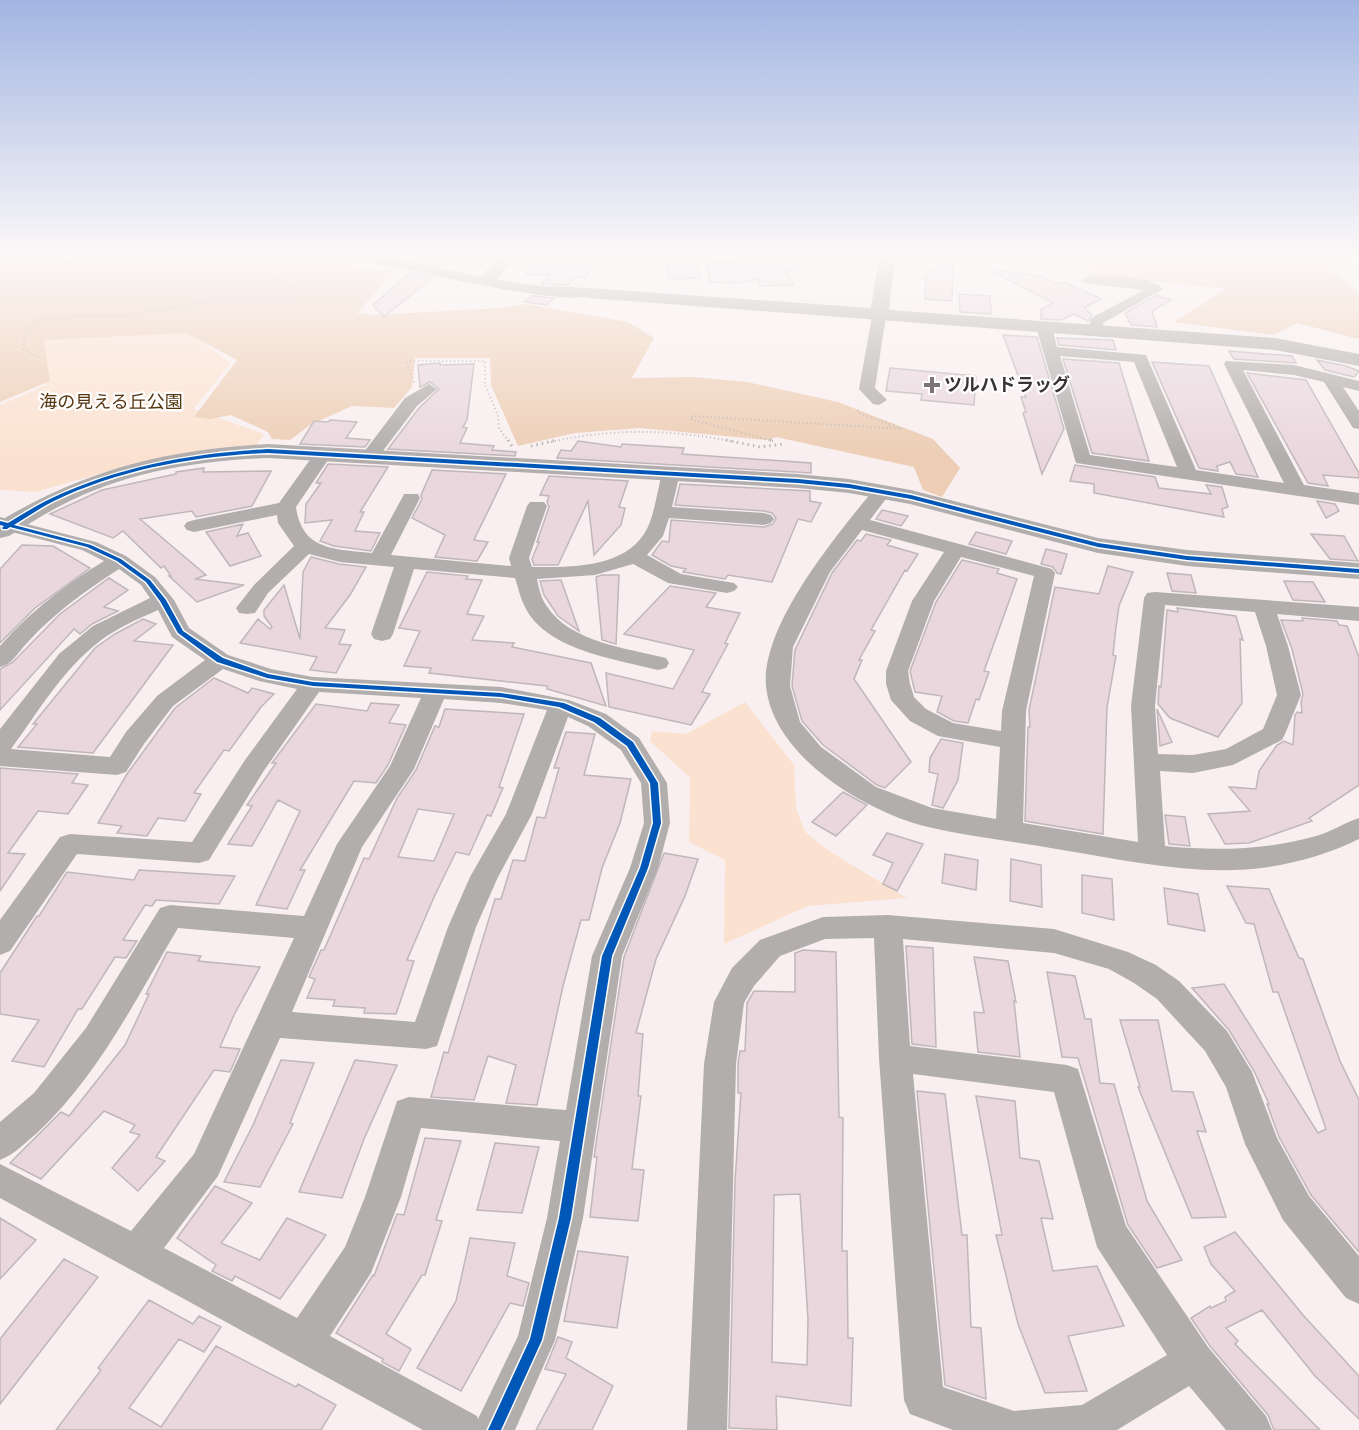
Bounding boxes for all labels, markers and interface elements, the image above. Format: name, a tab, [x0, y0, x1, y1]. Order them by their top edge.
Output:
place label: ツルハドラッグ	[944, 374, 1070, 396]
marker: ツルハドラッグ	[925, 378, 939, 392]
park label: 海の見える丘公園	[39, 391, 183, 413]

